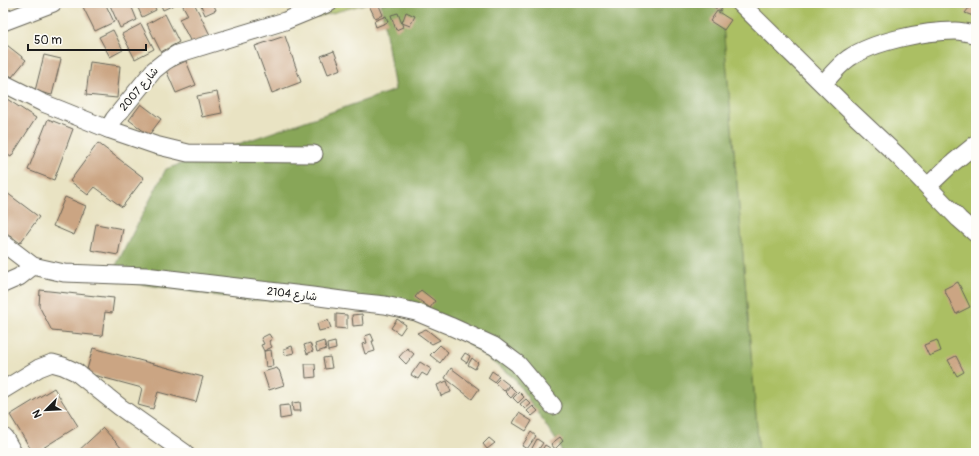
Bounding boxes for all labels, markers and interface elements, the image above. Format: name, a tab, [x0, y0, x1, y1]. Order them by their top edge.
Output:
scale bar	[28, 26, 146, 52]
text: 50 m	[34, 33, 62, 48]
street label: شارع 2007	[117, 64, 163, 115]
street label: شارع 2104	[266, 284, 318, 306]
north arrow	[26, 390, 66, 430]
text: N	[30, 407, 45, 420]

